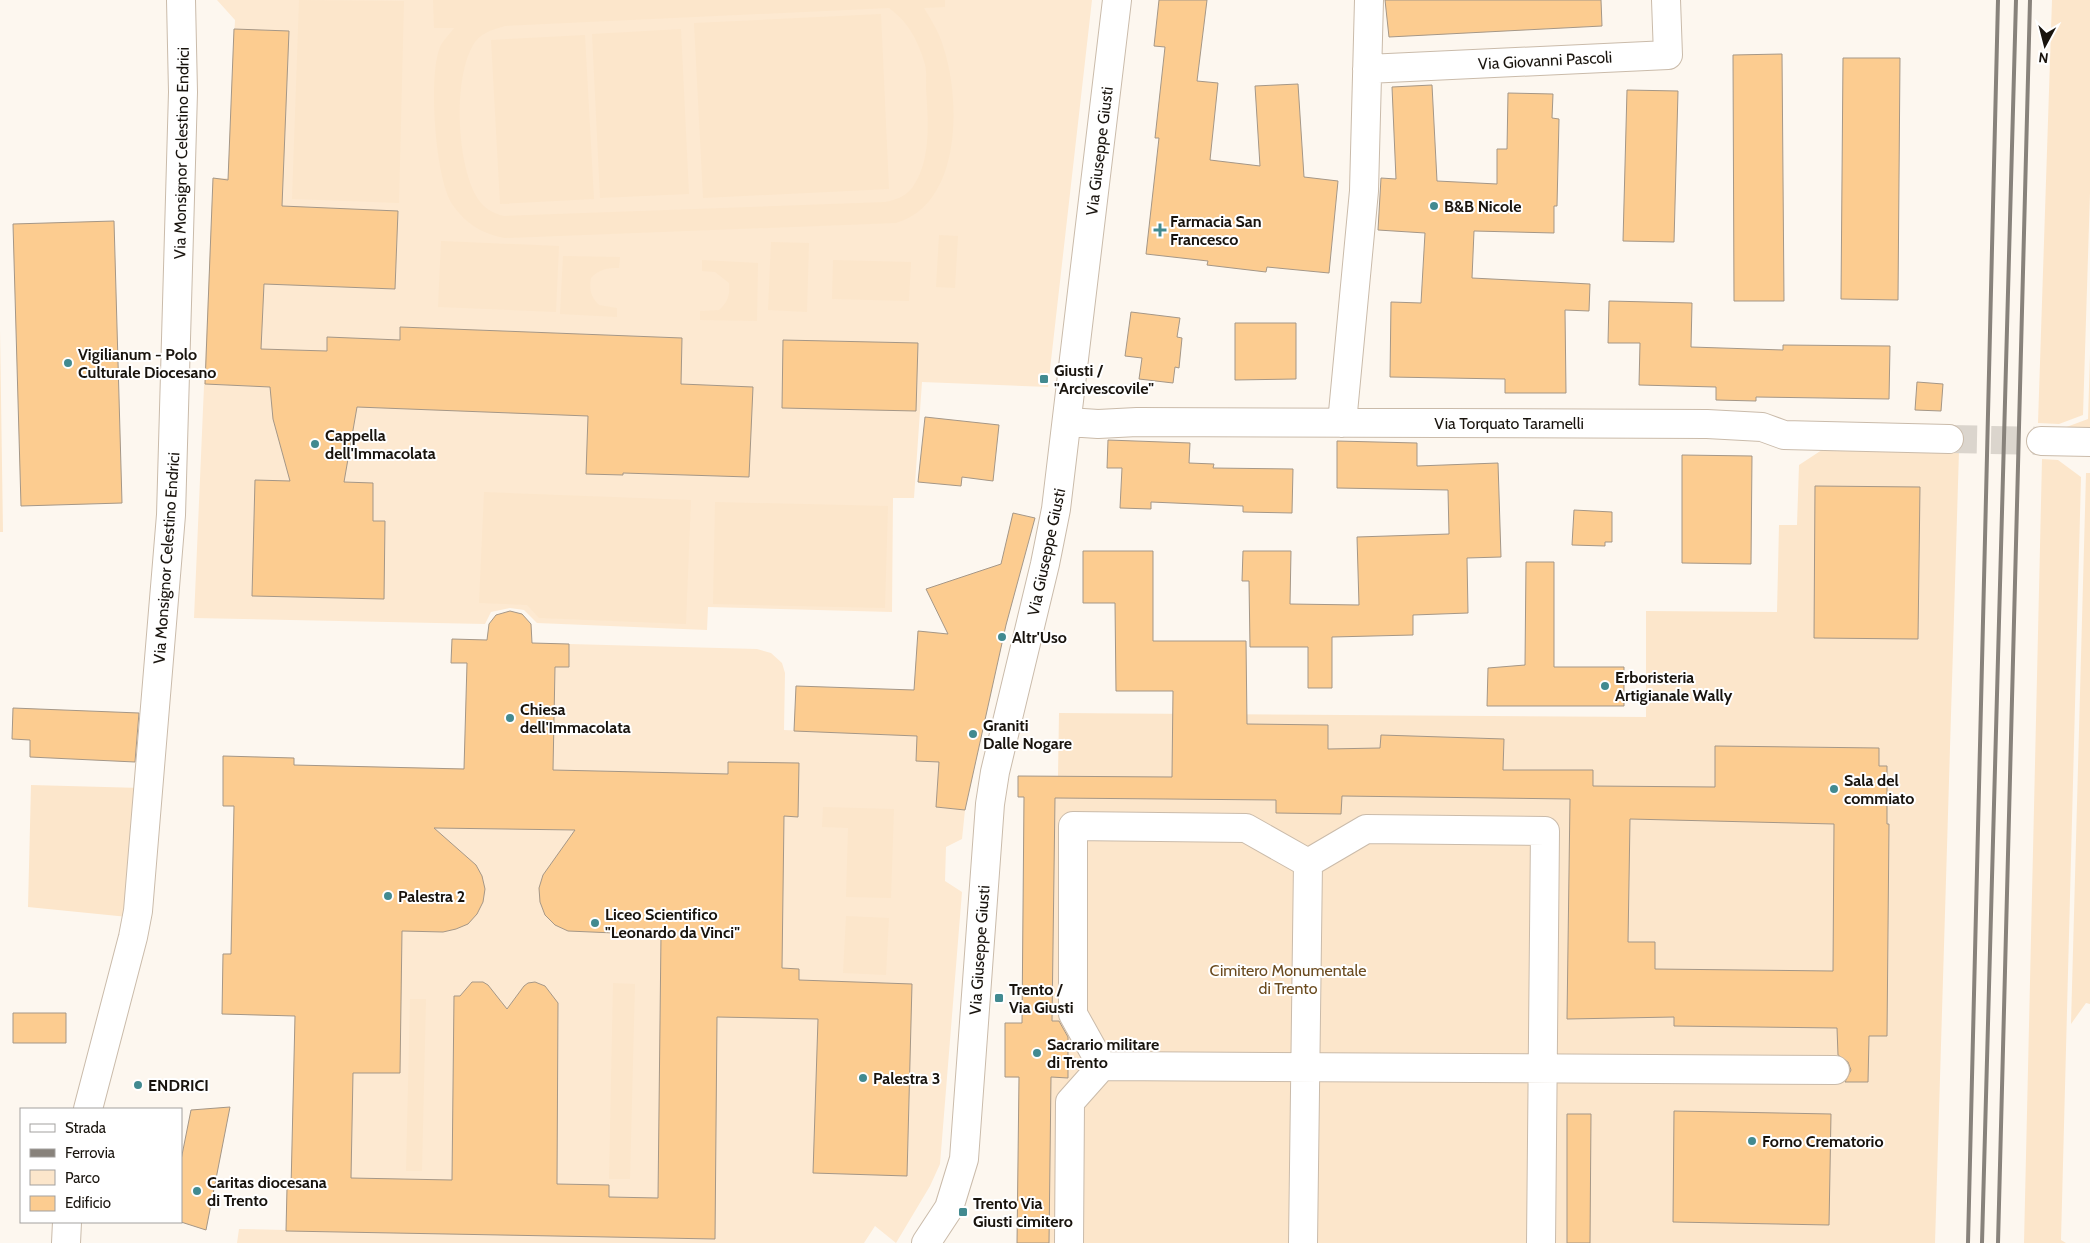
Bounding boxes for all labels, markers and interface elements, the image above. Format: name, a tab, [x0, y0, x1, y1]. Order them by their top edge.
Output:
north arrow	[2020, 20, 2070, 70]
street label: Via Monsignor Celestino Endrici	[170, 47, 193, 259]
street label: Via Giovanni Pascoli	[1477, 47, 1613, 74]
text: N	[2037, 48, 2049, 67]
street label: Via Giuseppe Giusti	[1082, 85, 1117, 217]
place label: B&B Nicole	[1444, 197, 1521, 216]
marker: B&B Nicole	[1428, 200, 1440, 212]
place label: Farmacia San Francesco	[1170, 212, 1262, 249]
marker: Farmacia San Francesco	[1154, 224, 1166, 236]
place label: Vigilianum - Polo Culturale Diocesano	[78, 345, 216, 382]
marker: Vigilianum - Polo Culturale Diocesano	[62, 357, 74, 369]
place label: Giusti / "Arcivescovile"	[1054, 361, 1154, 398]
marker: Giusti / "Arcivescovile"	[1038, 373, 1050, 385]
street label: Via Torquato Taramelli	[1434, 414, 1584, 433]
place label: Cappella dell'Immacolata	[325, 426, 436, 463]
marker: Cappella dell'Immacolata	[309, 438, 321, 450]
street label: Via Monsignor Celestino Endrici	[150, 452, 183, 665]
street label: Via Giuseppe Giusti	[1024, 487, 1069, 618]
place label: Altr'Uso	[1012, 628, 1067, 647]
marker: Altr'Uso	[996, 631, 1008, 643]
place label: Erboristeria Artigianale Wally	[1615, 668, 1733, 705]
marker: Erboristeria Artigianale Wally	[1599, 680, 1611, 692]
place label: Chiesa dell'Immacolata	[520, 700, 631, 737]
marker: Chiesa dell'Immacolata	[504, 712, 516, 724]
place label: Graniti Dalle Nogare	[983, 716, 1072, 753]
marker: Graniti Dalle Nogare	[967, 728, 979, 740]
place label: Sala del commiato	[1844, 771, 1914, 808]
marker: Sala del commiato	[1828, 783, 1840, 795]
street label: Via Giuseppe Giusti	[965, 885, 994, 1015]
place label: Palestra 2	[398, 887, 465, 906]
marker: Palestra 2	[382, 890, 394, 902]
place label: Liceo Scientifico "Leonardo da Vinci"	[605, 905, 740, 942]
marker: Liceo Scientifico "Leonardo da Vinci"	[589, 917, 601, 929]
park label: Cimitero Monumentale di Trento	[1210, 961, 1366, 998]
place label: Trento / Via Giusti	[1009, 980, 1074, 1017]
marker: Trento / Via Giusti	[993, 992, 1005, 1004]
place label: Sacrario militare di Trento	[1047, 1035, 1159, 1072]
marker: Sacrario militare di Trento	[1031, 1047, 1043, 1059]
place label: Palestra 3	[873, 1069, 940, 1088]
marker: Palestra 3	[857, 1072, 869, 1084]
place label: ENDRICI	[148, 1076, 209, 1095]
marker: ENDRICI	[132, 1079, 144, 1091]
legend	[20, 1108, 182, 1223]
text: Strada	[65, 1119, 107, 1137]
place label: Forno Crematorio	[1762, 1132, 1884, 1151]
marker: Forno Crematorio	[1746, 1135, 1758, 1147]
text: Ferrovia	[65, 1144, 116, 1162]
text: Parco	[65, 1169, 100, 1187]
place label: Caritas diocesana di Trento	[207, 1173, 327, 1210]
marker: Caritas diocesana di Trento	[191, 1185, 203, 1197]
text: Edificio	[65, 1194, 111, 1212]
place label: Trento Via Giusti cimitero	[973, 1194, 1073, 1231]
marker: Trento Via Giusti cimitero	[957, 1206, 969, 1218]

